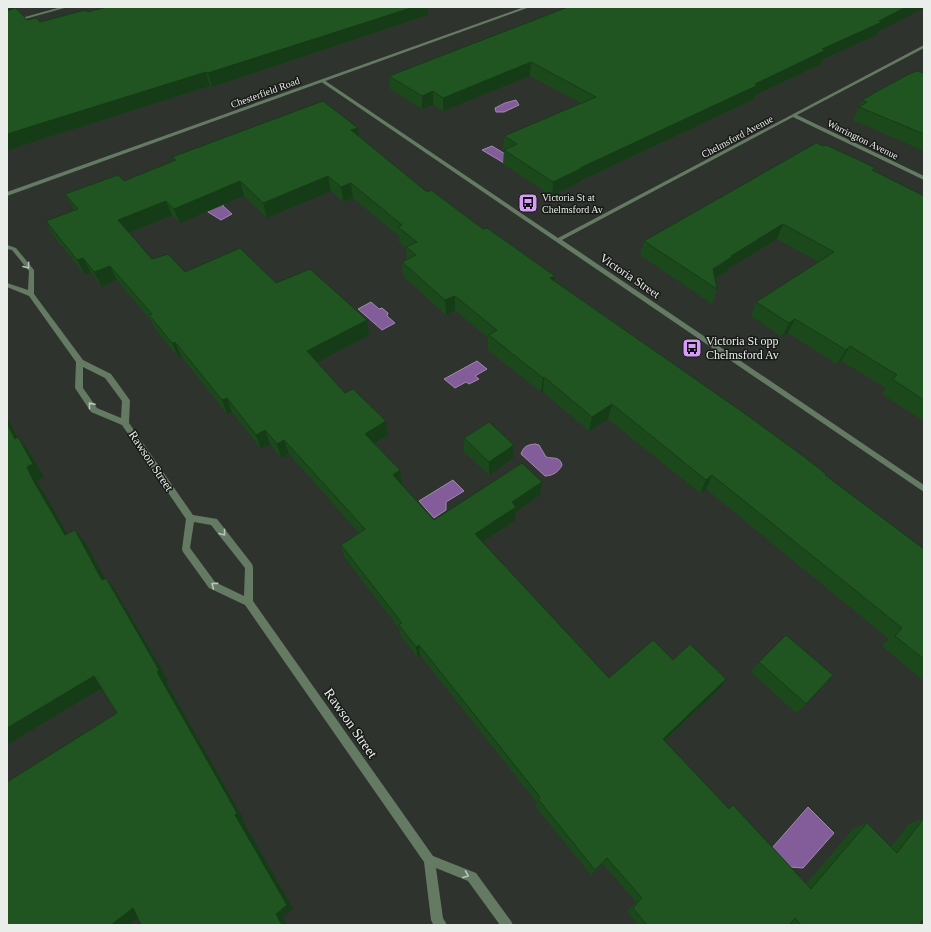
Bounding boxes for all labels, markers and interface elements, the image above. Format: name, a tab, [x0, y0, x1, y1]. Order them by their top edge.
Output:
street label: Chesterfield Road	[229, 75, 301, 110]
street label: Chelmsford Avenue	[700, 113, 775, 160]
street label: Warrington Avenue	[825, 117, 901, 162]
bus stop icon: Victoria St at Chelmsford Av	[517, 192, 539, 214]
place label: Victoria St at Chelmsford Av	[542, 192, 603, 215]
street label: Victoria Street	[597, 251, 663, 302]
one-way arrow	[23, 262, 30, 269]
place label: Victoria St opp Chelmsford Av	[706, 334, 779, 362]
bus stop icon: Victoria St opp Chelmsford Av	[681, 337, 703, 359]
one-way arrow	[89, 403, 96, 410]
street label: Rawson Street	[126, 428, 177, 494]
one-way arrow	[218, 529, 225, 536]
one-way arrow	[211, 583, 219, 590]
street label: Rawson Street	[321, 686, 380, 761]
one-way arrow	[462, 870, 469, 878]

